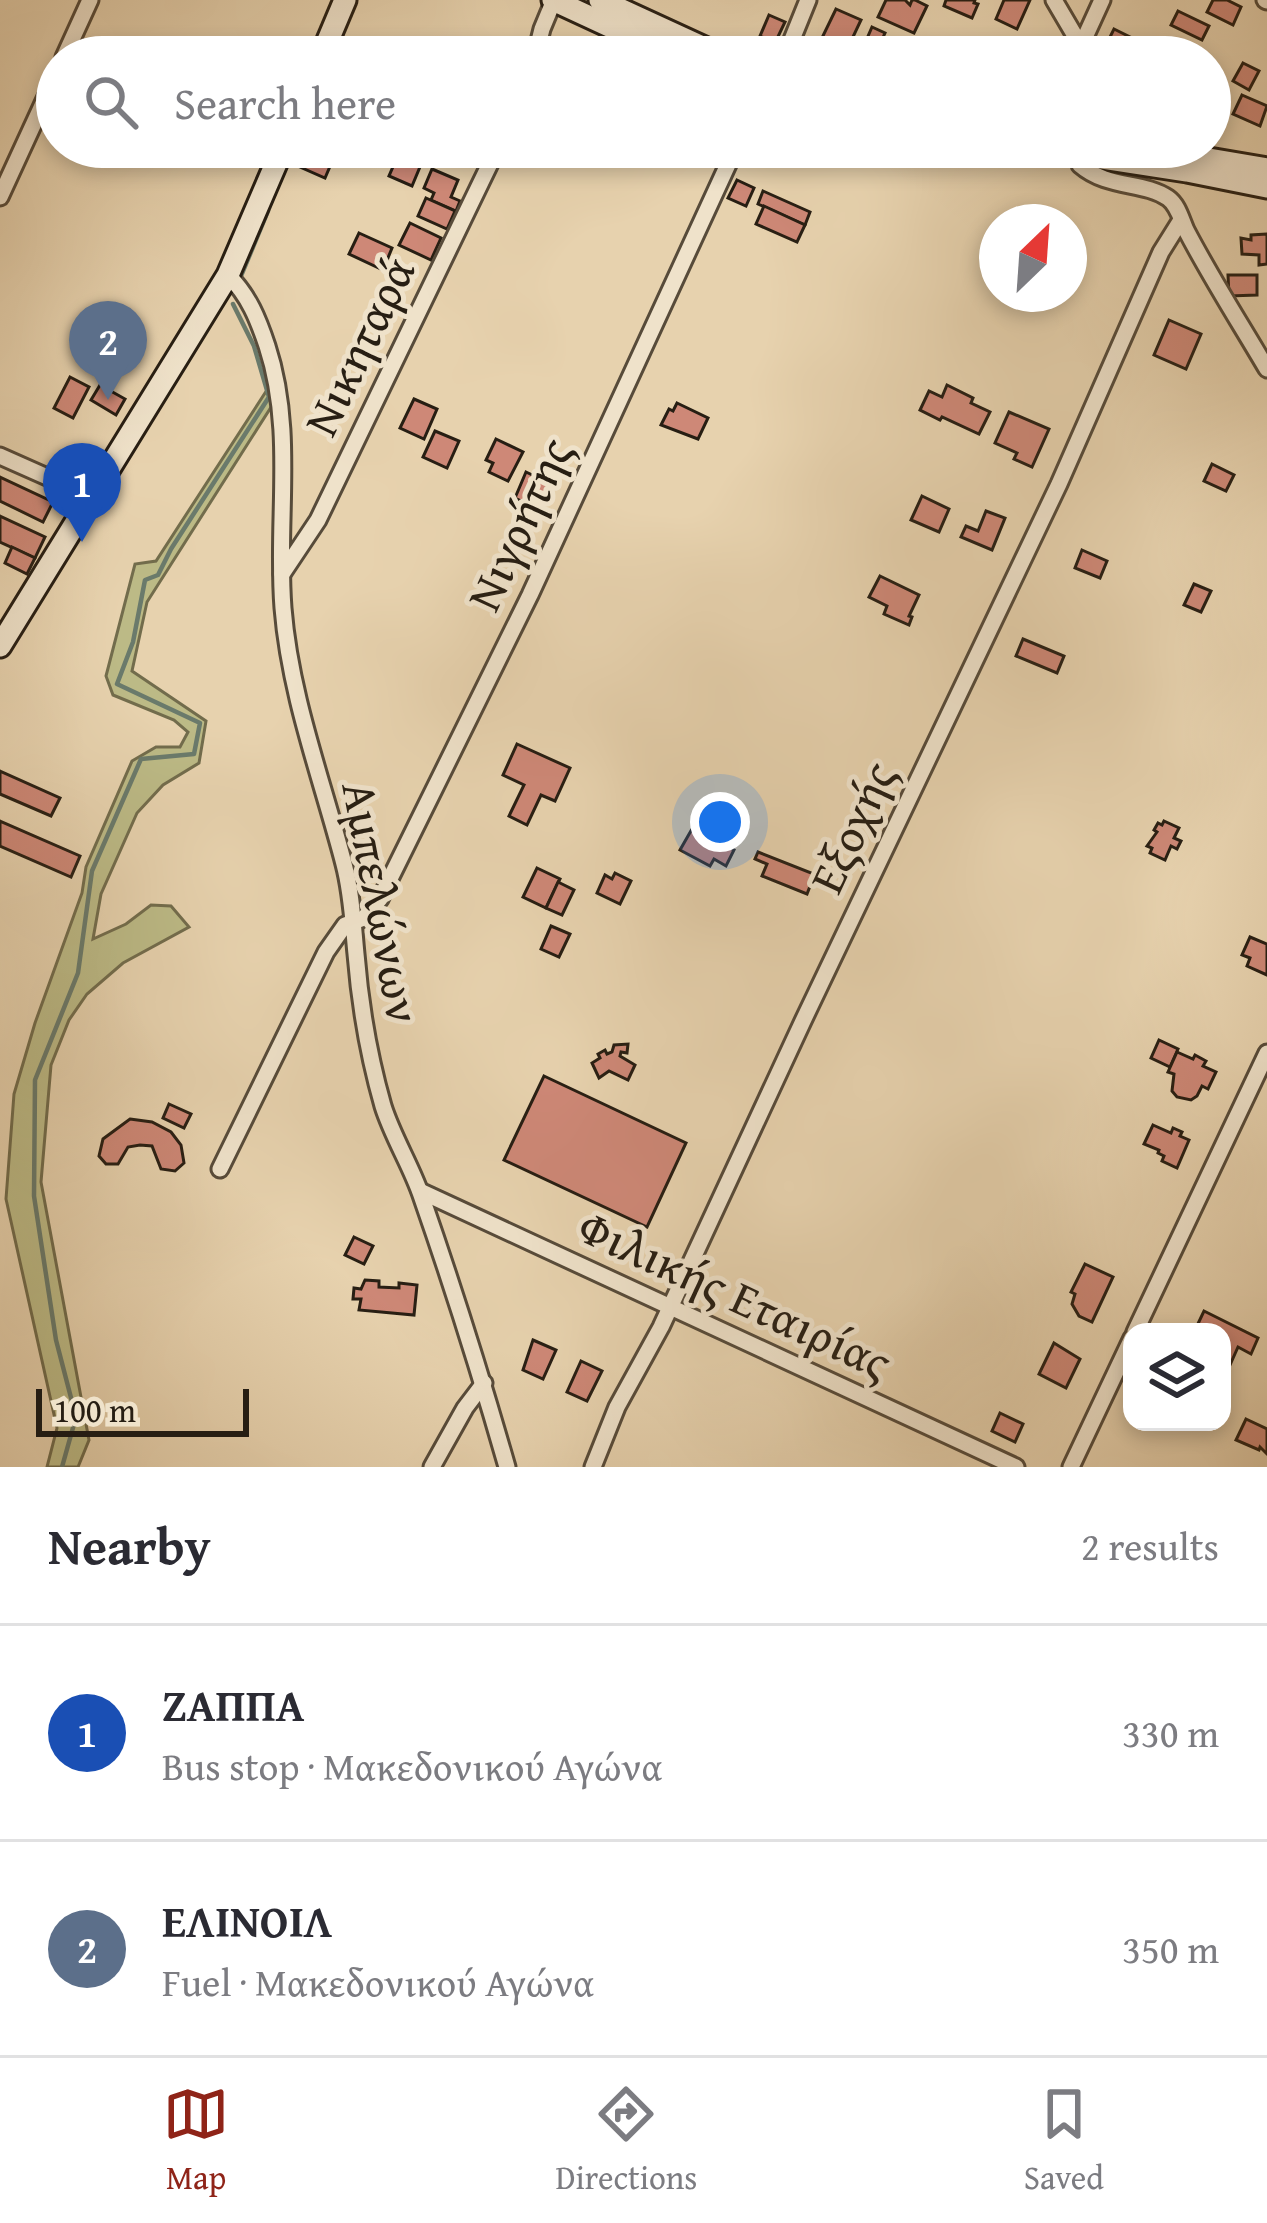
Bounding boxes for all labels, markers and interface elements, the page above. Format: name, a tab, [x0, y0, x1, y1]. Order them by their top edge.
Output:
search box	[36, 36, 1231, 168]
icon: search	[78, 69, 144, 135]
text: Search here	[174, 70, 396, 135]
north arrow	[979, 204, 1087, 312]
street label: Νικηταρά	[285, 244, 432, 447]
pin: 2	[69, 301, 147, 400]
street label: Νιγρήτης	[447, 425, 590, 622]
pin: 1	[43, 443, 121, 542]
street label: Εξοχής	[790, 749, 913, 904]
street label: Αμπελώνων	[324, 775, 441, 1029]
your location	[690, 792, 750, 852]
street label: Φιλικής Εταιρίας	[567, 1190, 903, 1397]
map controls	[1123, 1323, 1231, 1431]
button: layers	[1123, 1323, 1231, 1431]
scale bar	[36, 1383, 249, 1436]
text: 100 m	[54, 1386, 136, 1434]
text: Nearby	[48, 1508, 211, 1583]
text: 2 results	[1081, 1517, 1219, 1574]
text: ΖΑΠΠΑ	[162, 1672, 305, 1737]
text: 1	[77, 1704, 97, 1761]
text: 330 m	[1122, 1704, 1219, 1761]
text: Bus stop · Μακεδονικού Αγώνα	[162, 1737, 663, 1794]
text: ΕΛΙΝΟΙΛ	[162, 1888, 332, 1953]
text: 2	[77, 1920, 97, 1977]
text: 350 m	[1122, 1920, 1219, 1977]
text: Fuel · Μακεδονικού Αγώνα	[162, 1953, 595, 2010]
tab: Map	[163, 2081, 229, 2201]
tab: Directions	[556, 2081, 697, 2201]
tab: Saved	[1024, 2081, 1104, 2201]

